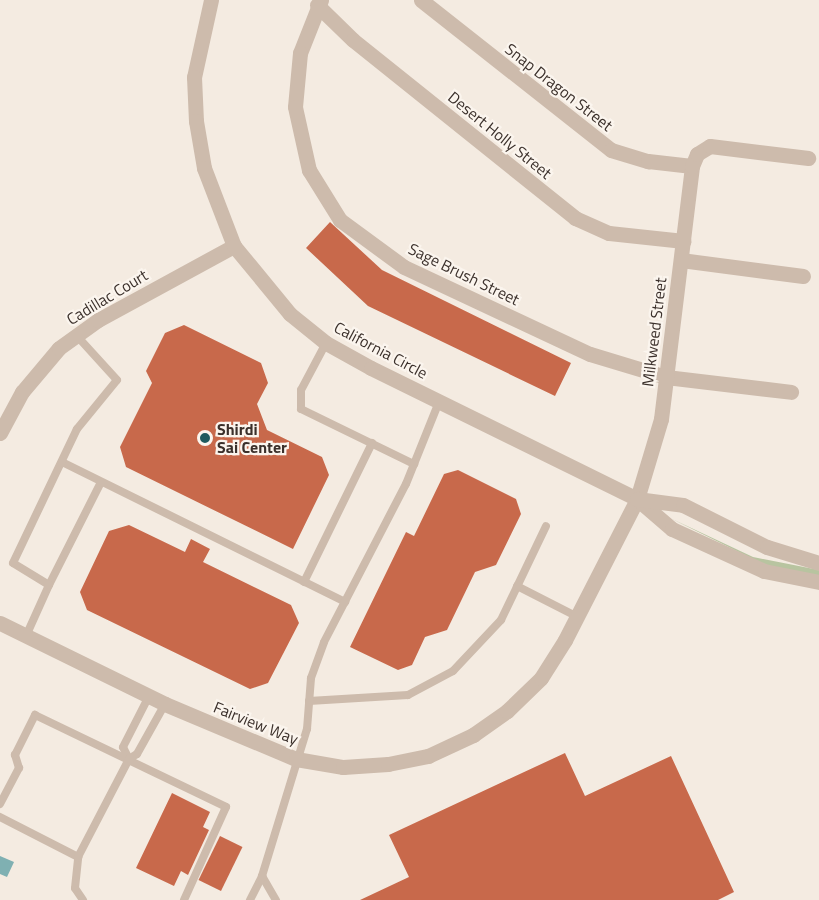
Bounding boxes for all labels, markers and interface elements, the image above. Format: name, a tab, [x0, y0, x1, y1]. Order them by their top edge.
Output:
street label: Snap Dragon Street	[501, 39, 617, 135]
street label: Desert Holly Street	[444, 87, 556, 183]
street label: Sage Brush Street	[405, 239, 523, 309]
street label: Cadillac Court	[63, 265, 151, 329]
street label: Milkweed Street	[638, 276, 670, 388]
street label: California Circle	[331, 317, 431, 383]
place label: Shirdi Sai Center	[217, 419, 287, 457]
marker: Shirdi Sai Center	[198, 431, 212, 445]
street label: Fairview Way	[211, 697, 301, 749]

